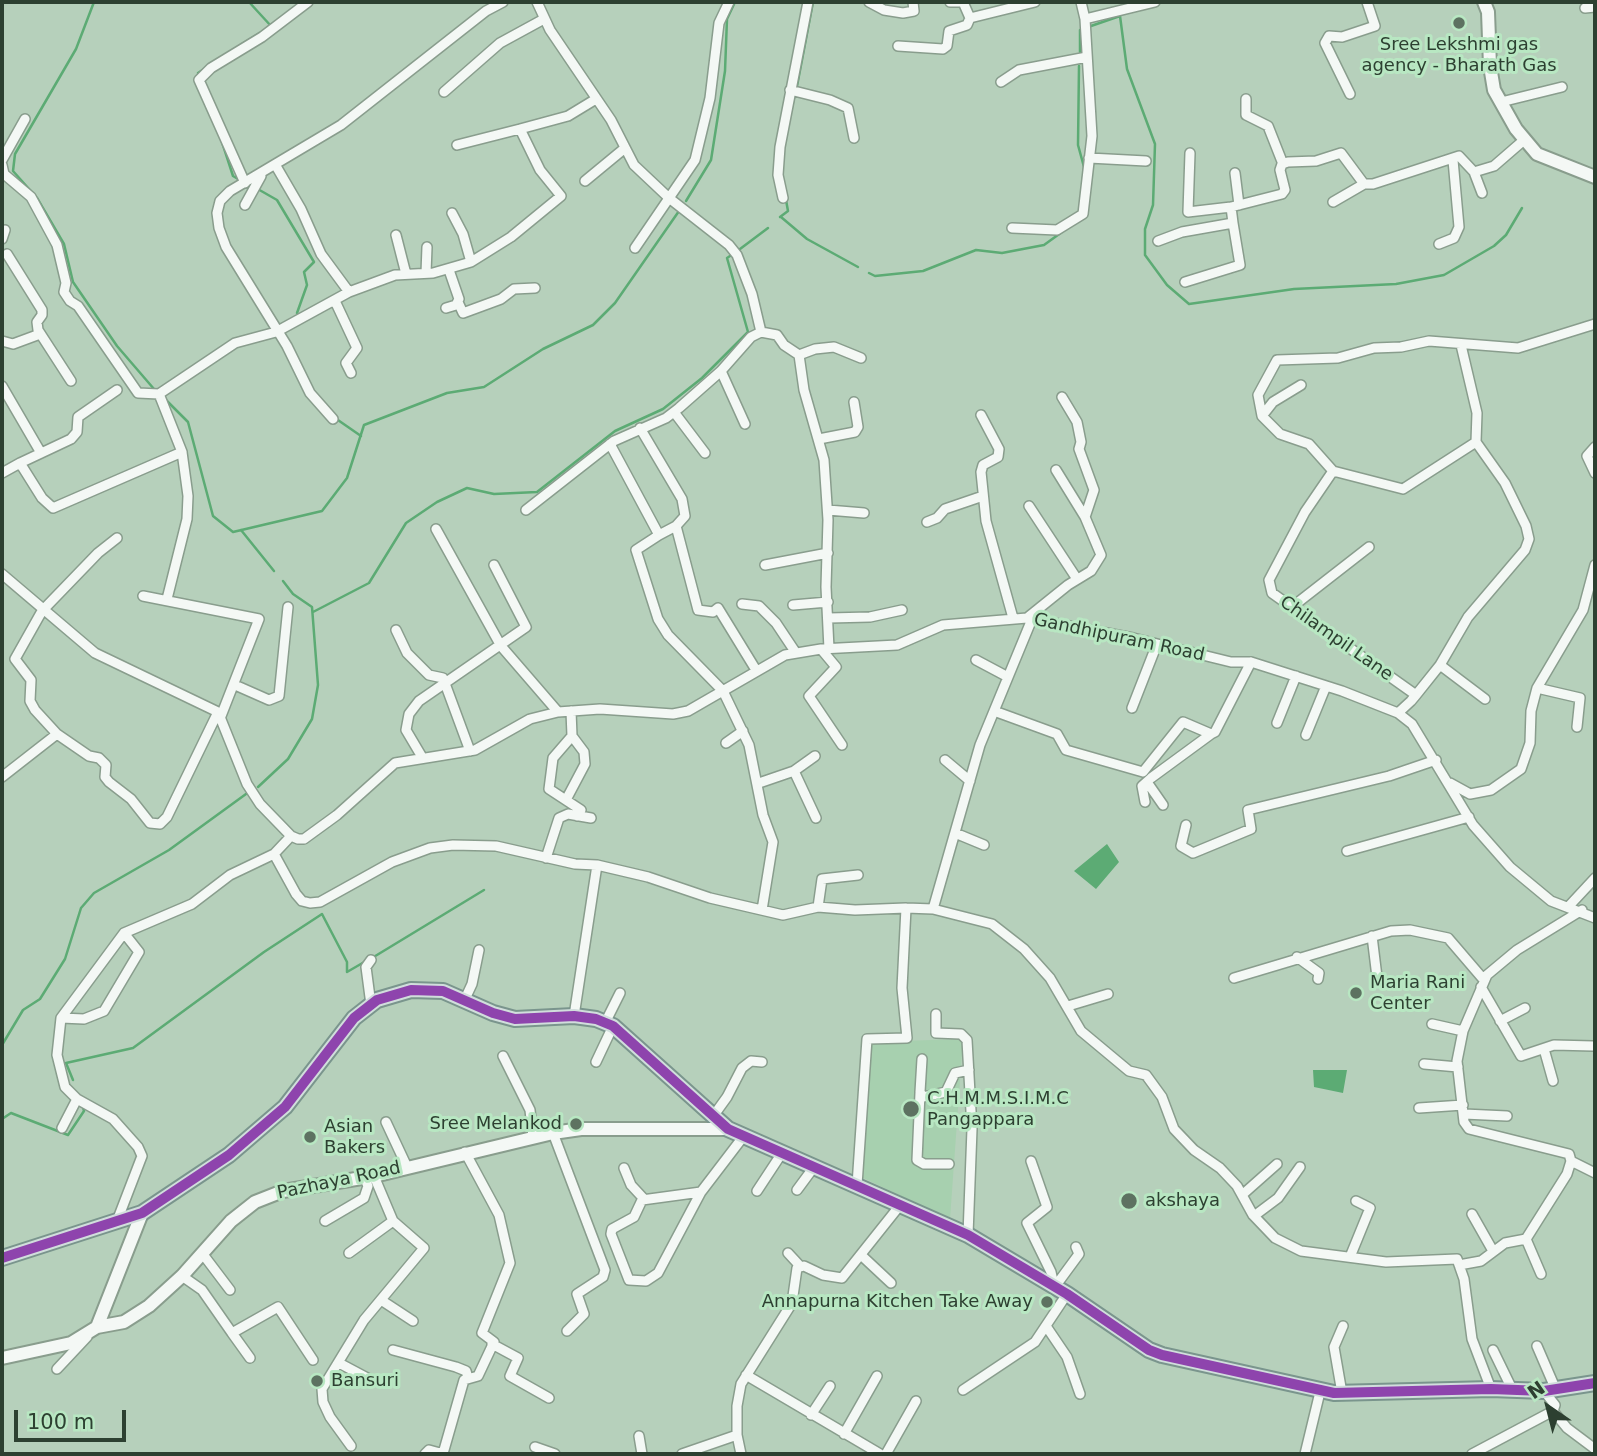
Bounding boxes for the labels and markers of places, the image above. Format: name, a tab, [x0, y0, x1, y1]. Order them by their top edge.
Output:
marker: Sree Lekshmi gas agency - Bharath Gas	[1451, 15, 1467, 31]
place label: Sree Lekshmi gas agency - Bharath Gas	[1361, 34, 1557, 76]
place label: Maria Rani Center	[1370, 972, 1465, 1014]
marker: Maria Rani Center	[1348, 985, 1364, 1001]
place label: C.H.M.M.S.I.M.C Pangappara	[927, 1088, 1069, 1130]
marker: C.H.M.M.S.I.M.C Pangappara	[901, 1099, 921, 1119]
place label: Sree Melankod	[429, 1113, 562, 1135]
place label: Asian Bakers	[324, 1116, 385, 1158]
marker: Sree Melankod	[568, 1116, 584, 1132]
marker: Asian Bakers	[302, 1129, 318, 1145]
place label: akshaya	[1145, 1190, 1220, 1212]
marker: akshaya	[1119, 1191, 1139, 1211]
place label: Annapurna Kitchen Take Away	[762, 1291, 1033, 1313]
marker: Annapurna Kitchen Take Away	[1039, 1294, 1055, 1310]
place label: Bansuri	[331, 1370, 399, 1392]
marker: Bansuri	[309, 1373, 325, 1389]

